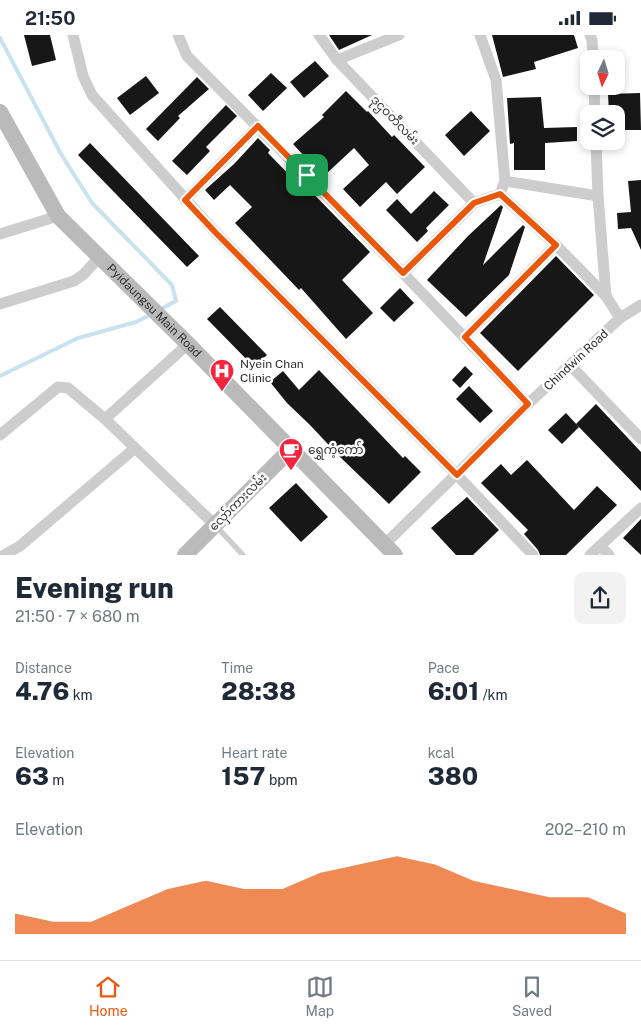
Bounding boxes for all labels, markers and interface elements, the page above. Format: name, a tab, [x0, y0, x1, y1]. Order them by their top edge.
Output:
text: 21:50	[25, 7, 75, 29]
north arrow	[580, 50, 625, 95]
map controls	[580, 50, 625, 150]
street label: ဒုဌဝတီလမ်း	[366, 91, 423, 150]
button: layers	[580, 105, 625, 150]
pin	[286, 154, 328, 196]
icon: arrive	[293, 161, 321, 189]
street label: Pyidaungsu Main Road	[104, 261, 204, 360]
street label: Chindwin Road	[541, 327, 611, 393]
place label: Nyein Chan Clinic	[240, 357, 304, 385]
hospital icon: Nyein Chan Clinic	[209, 358, 235, 392]
cafe icon: ရွှေကံ့ကော်	[278, 437, 304, 471]
place label: ရွှေကံ့ကော်	[308, 441, 364, 460]
street label: လှော်ကားလမ်း	[205, 469, 272, 536]
text: Evening run	[15, 571, 174, 604]
button: share	[574, 572, 626, 624]
text: 21:50 · 7 × 680 m	[15, 607, 140, 626]
text: Distance	[15, 660, 72, 676]
text: Time	[221, 660, 253, 676]
text: Pace	[428, 660, 460, 676]
text: 4.76	[15, 676, 69, 706]
text: 28:38	[221, 676, 296, 706]
text: 6:01	[428, 676, 479, 706]
text: km	[69, 687, 93, 703]
text: /km	[479, 687, 508, 703]
text: Elevation	[15, 745, 74, 761]
text: Heart rate	[221, 745, 288, 761]
text: kcal	[428, 745, 455, 761]
text: 63	[15, 761, 49, 791]
text: 157	[221, 761, 266, 791]
text: 380	[428, 761, 478, 791]
text: m	[49, 772, 64, 788]
text: bpm	[266, 772, 298, 788]
text: Elevation	[15, 820, 83, 839]
text: 202–210 m	[545, 820, 626, 839]
tab: Home	[89, 973, 128, 1019]
tab: Map	[306, 973, 334, 1019]
tab: Saved	[512, 973, 552, 1019]

